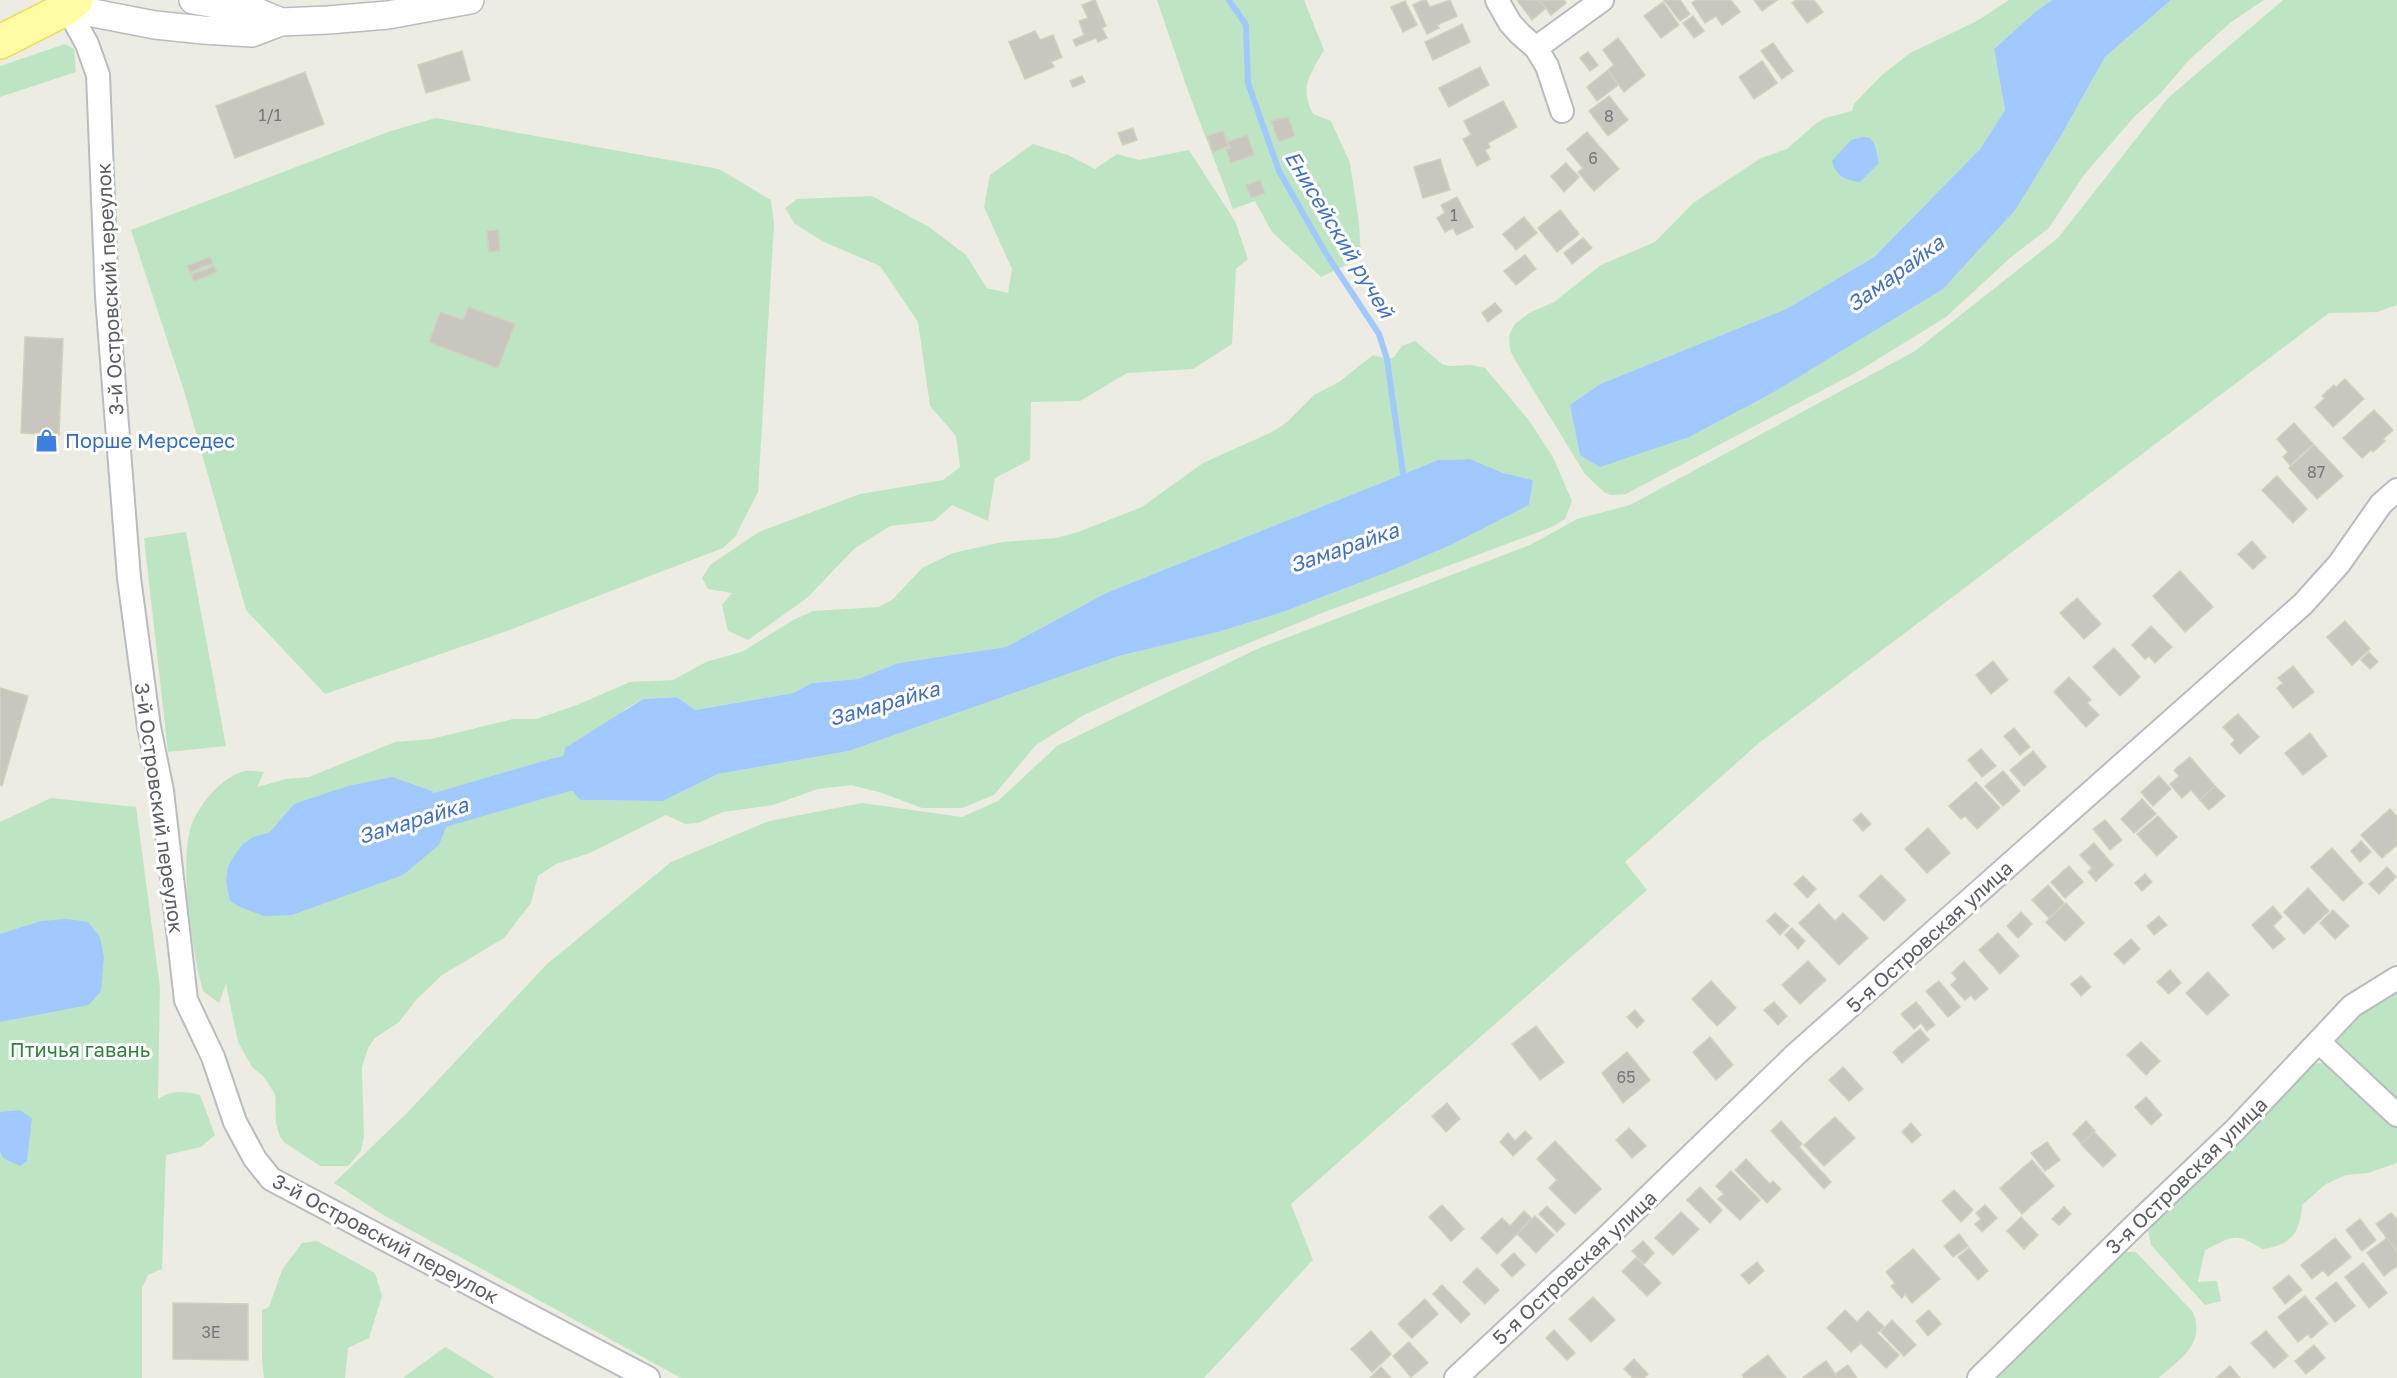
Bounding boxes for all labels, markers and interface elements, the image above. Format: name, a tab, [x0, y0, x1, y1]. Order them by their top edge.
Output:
house number: 1/1	[258, 105, 282, 125]
house number: 8	[1604, 106, 1614, 126]
water label: Енисейский ручей	[1280, 146, 1401, 323]
house number: 6	[1588, 148, 1598, 168]
street label: 3-й Островский переулок	[90, 162, 128, 416]
house number: 1	[1450, 205, 1458, 225]
water label: Замарайка	[1841, 228, 1950, 317]
shop icon: Порше Мерседес	[34, 427, 60, 453]
place label: Порше Мерседес	[65, 428, 235, 452]
house number: 87	[2307, 462, 2325, 482]
water label: Замарайка	[1286, 516, 1403, 578]
water label: Замарайка	[826, 675, 943, 731]
street label: 3-й Островский переулок	[131, 681, 189, 935]
water label: Замарайка	[355, 791, 472, 849]
street label: 5-я Островская улица	[1841, 855, 2017, 1017]
park label: Птичья гавань	[10, 1037, 150, 1061]
house number: 65	[1617, 1067, 1635, 1087]
street label: 3-я Островская улица	[2100, 1092, 2272, 1258]
street label: 3-й Островский переулок	[269, 1168, 503, 1308]
street label: 5-я Островская улица	[1487, 1185, 1661, 1349]
house number: 3Е	[201, 1322, 221, 1342]

